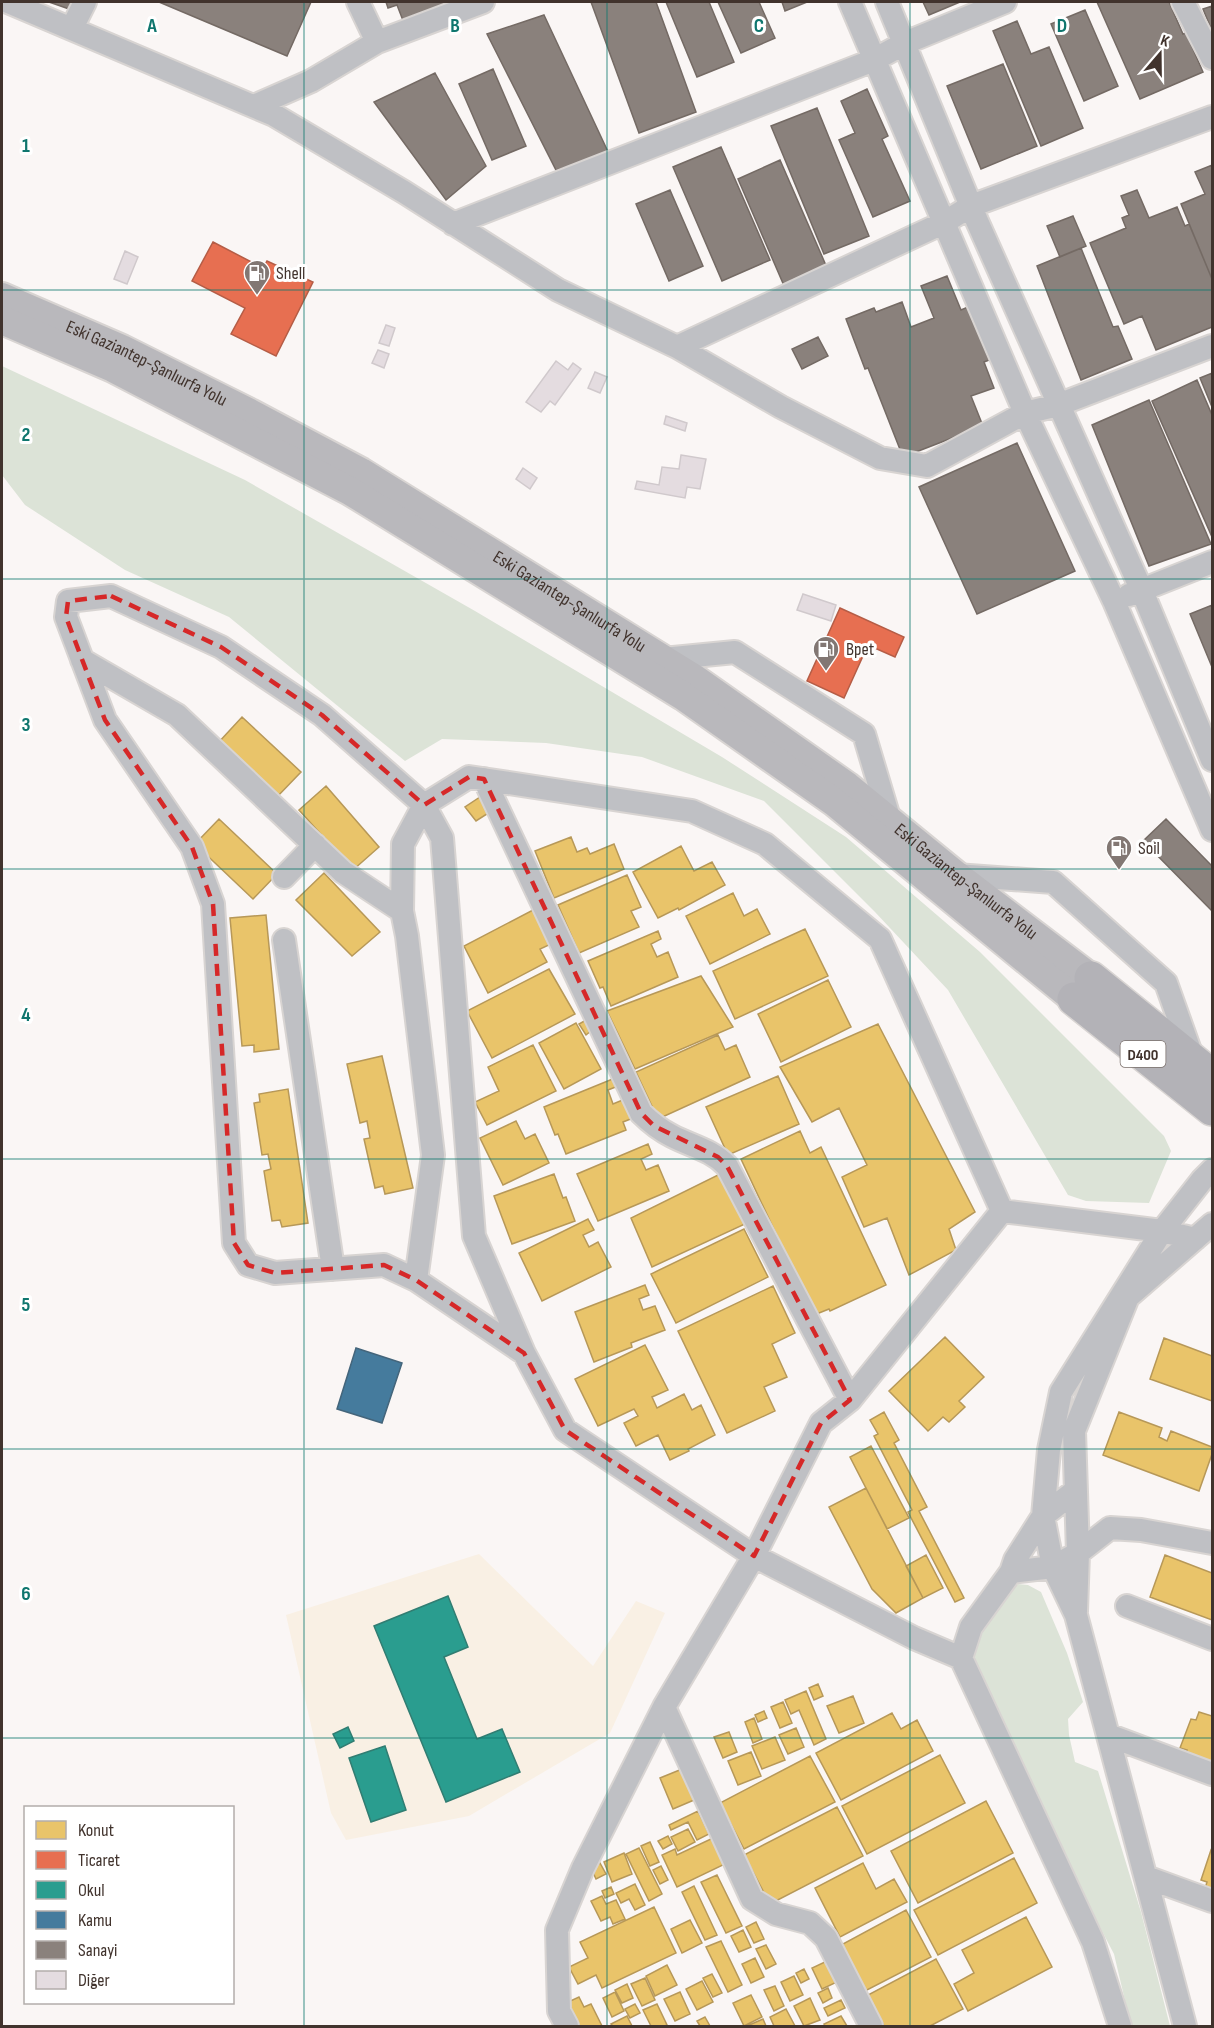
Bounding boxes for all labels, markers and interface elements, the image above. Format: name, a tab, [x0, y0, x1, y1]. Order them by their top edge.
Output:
text: A	[146, 14, 157, 38]
text: B	[450, 14, 460, 38]
text: C	[754, 14, 764, 38]
text: D	[1057, 14, 1067, 38]
north arrow	[1130, 24, 1190, 84]
text: K	[1158, 31, 1172, 52]
text: 1	[22, 134, 30, 158]
fuel station icon: Shell	[242, 258, 272, 296]
place label: Shell	[276, 263, 305, 284]
street label: Eski Gaziantep-Şanlıurfa Yolu	[63, 316, 230, 411]
text: 2	[22, 423, 30, 447]
street label: Eski Gaziantep-Şanlıurfa Yolu	[489, 546, 650, 657]
fuel station icon: Bpet	[811, 634, 841, 672]
place label: Bpet	[846, 639, 875, 660]
text: 3	[22, 713, 31, 737]
street label: Eski Gaziantep-Şanlıurfa Yolu	[890, 819, 1041, 944]
fuel station icon: Soil	[1104, 833, 1134, 871]
place label: Soil	[1138, 838, 1160, 859]
text: 4	[21, 1003, 31, 1027]
road number: D400	[1120, 1041, 1166, 1067]
text: 5	[22, 1293, 31, 1317]
text: 6	[21, 1582, 31, 1606]
legend	[24, 1806, 234, 2004]
text: Konut	[78, 1820, 115, 1841]
text: Ticaret	[78, 1850, 121, 1871]
text: Okul	[78, 1880, 105, 1901]
text: Kamu	[78, 1910, 112, 1931]
text: Sanayi	[78, 1940, 117, 1961]
text: Diğer	[78, 1970, 110, 1991]

